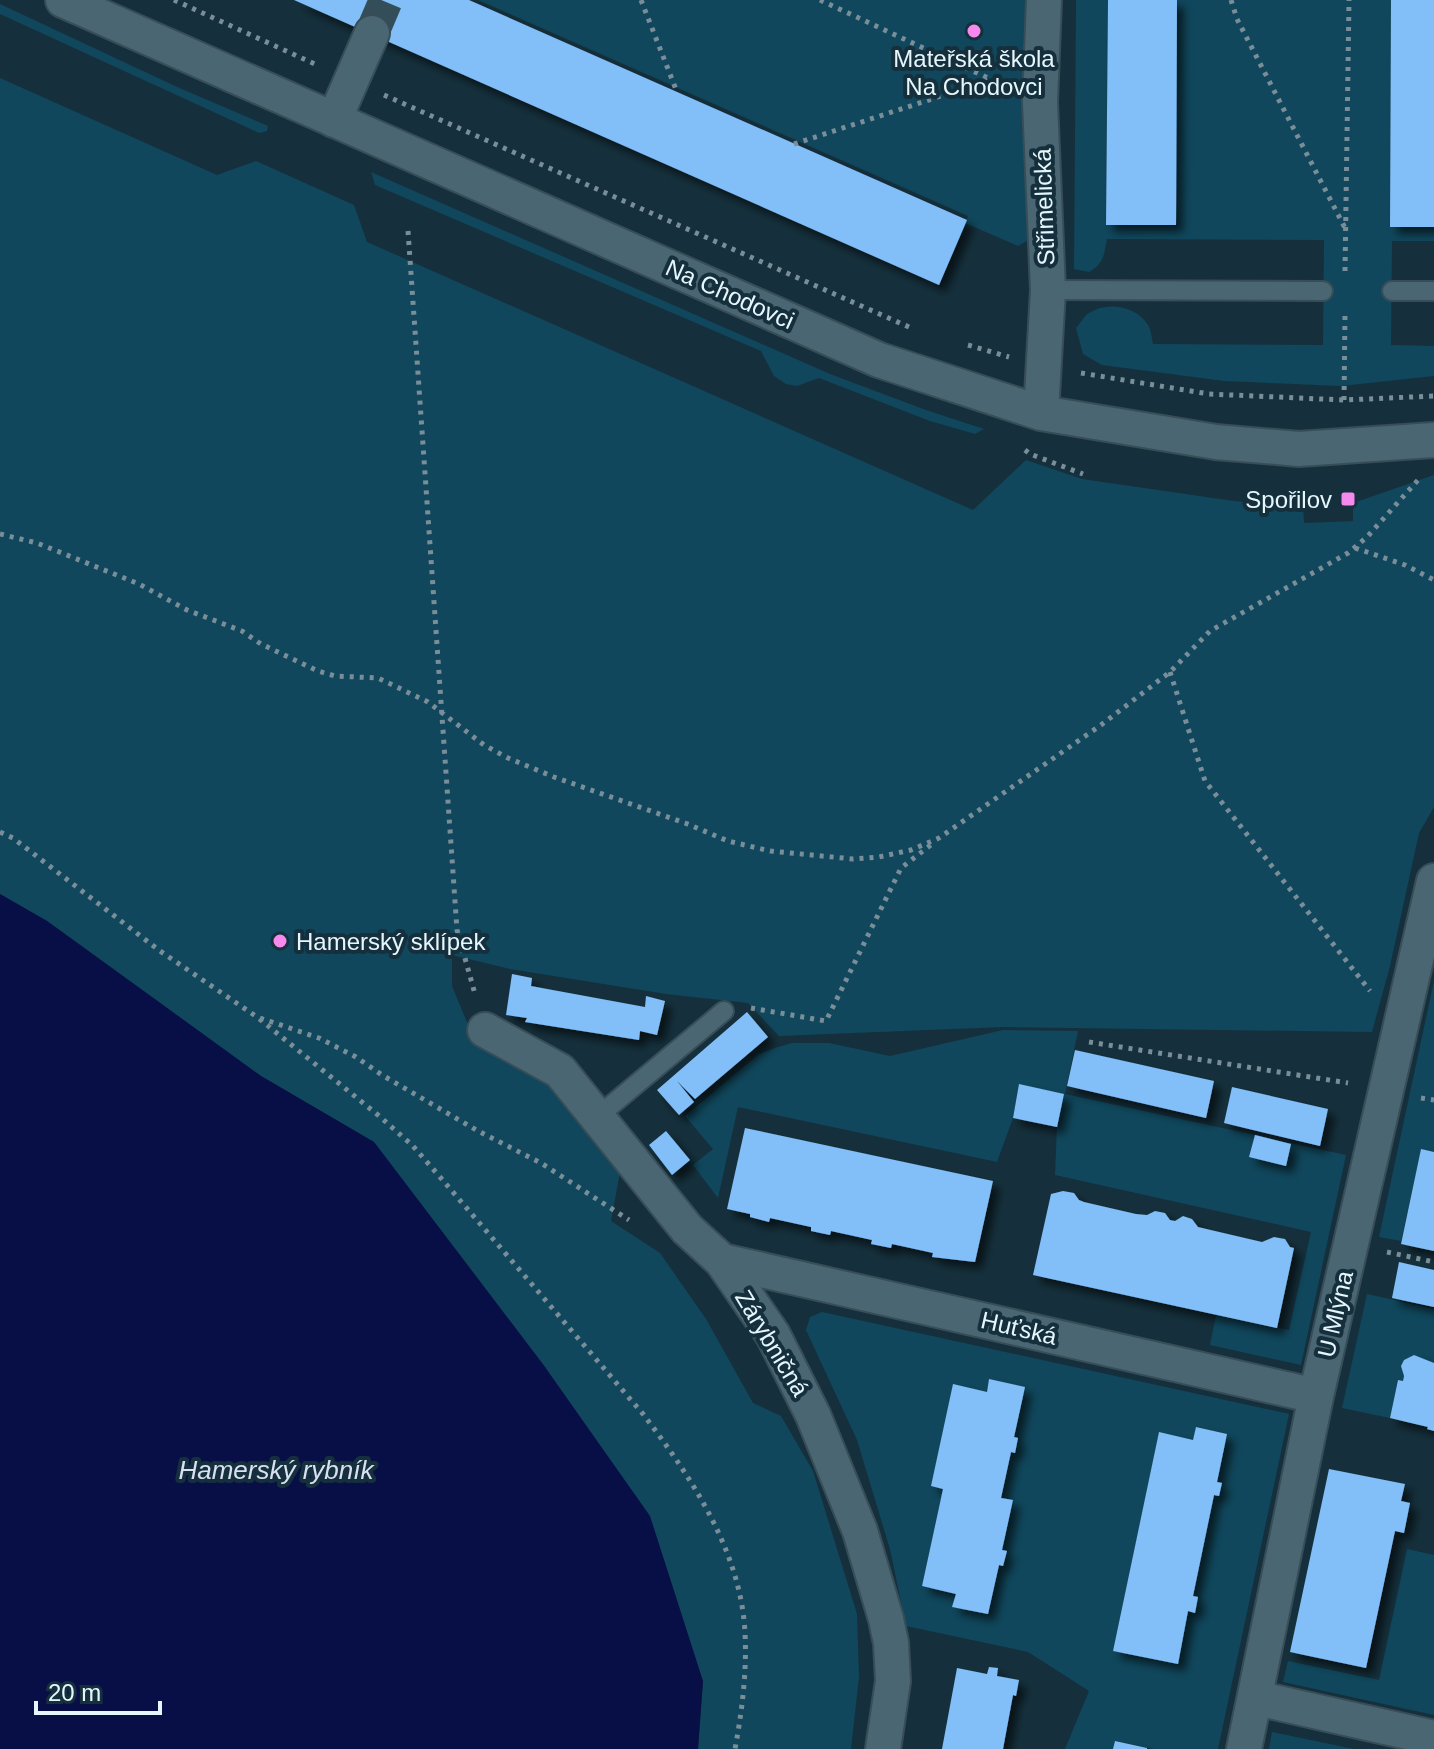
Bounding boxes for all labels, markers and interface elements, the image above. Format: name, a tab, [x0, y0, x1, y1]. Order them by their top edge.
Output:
marker: Mateřská škola Na Chodovci	[965, 22, 983, 40]
place label: Mateřská škola Na Chodovci	[893, 45, 1055, 100]
street label: Střimelická	[1028, 147, 1060, 266]
street label: Na Chodovci	[662, 254, 798, 334]
place label: Spořilov	[1245, 486, 1332, 513]
marker: Spořilov	[1339, 490, 1357, 508]
place label: Hamerský sklípek	[296, 928, 486, 955]
marker: Hamerský sklípek	[271, 932, 289, 950]
street label: U Mlýna	[1312, 1267, 1358, 1360]
street label: Zárybničná	[730, 1285, 814, 1401]
street label: Huťská	[978, 1306, 1060, 1350]
water label: Hamerský rybník	[178, 1455, 376, 1485]
scale bar	[36, 1665, 160, 1715]
text: 20 m	[48, 1679, 101, 1706]

